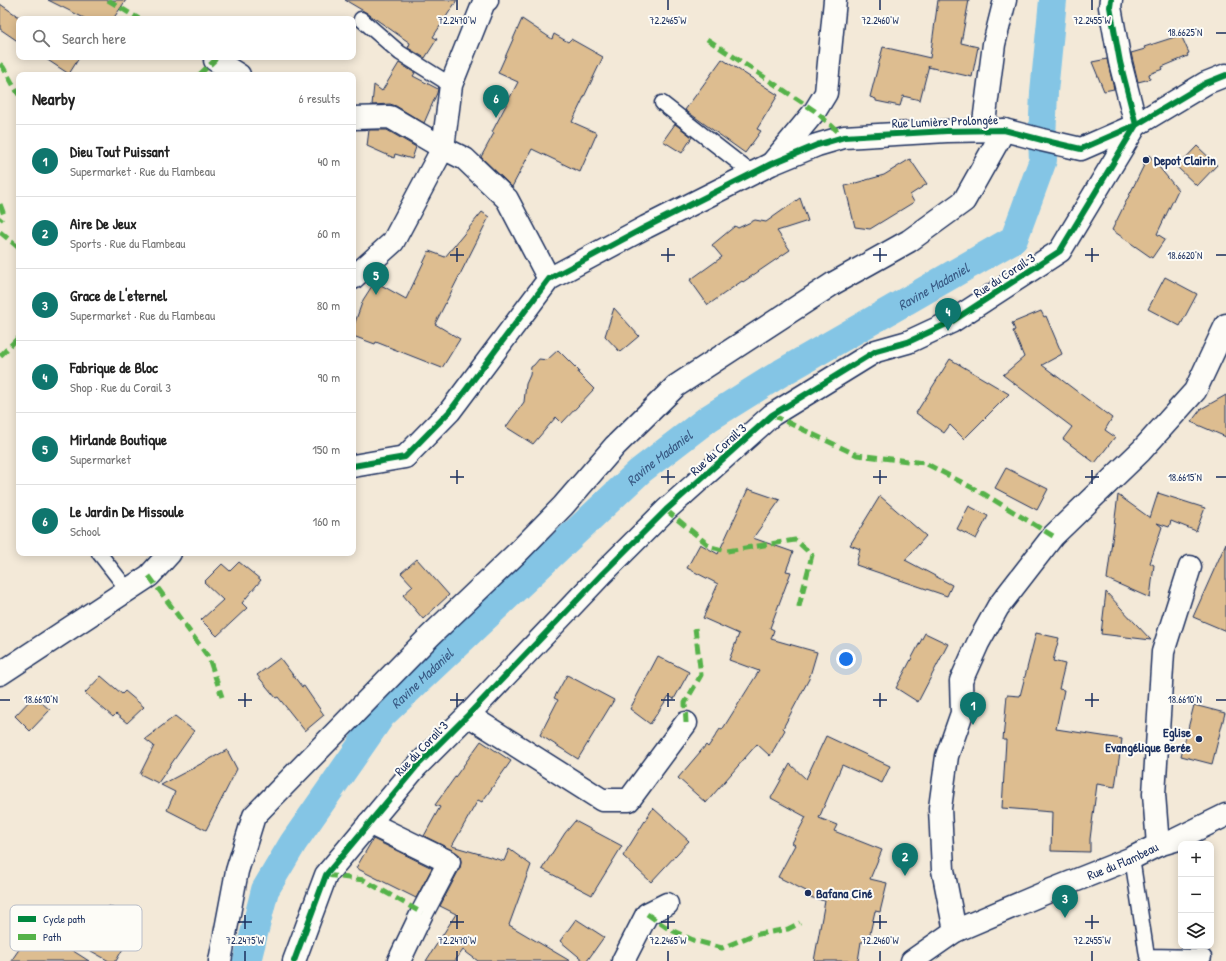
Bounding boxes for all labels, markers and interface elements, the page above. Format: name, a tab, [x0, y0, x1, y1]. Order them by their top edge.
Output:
text: 72.2470°W	[438, 14, 477, 27]
text: 72.2465°W	[650, 14, 687, 27]
text: 72.2460°W	[861, 14, 899, 27]
text: 72.2455°W	[1073, 14, 1111, 27]
search box	[16, 16, 356, 60]
text: 18.6625°N	[1168, 26, 1202, 39]
icon: search	[30, 27, 52, 49]
text: Search here	[62, 28, 126, 49]
pin: 6	[483, 85, 509, 118]
text: Nearby	[32, 87, 75, 110]
text: 6 results	[299, 89, 340, 107]
street label: Rue Lumière Prolongée	[891, 110, 999, 132]
text: Dieu Tout Puissant	[70, 141, 170, 162]
place label: Depot Clairin	[1154, 151, 1216, 170]
text: 1	[43, 152, 47, 170]
text: 40 m	[317, 152, 340, 170]
marker: Depot Clairin	[1141, 155, 1151, 165]
text: Supermarket · Rue du Flambeau	[70, 162, 215, 180]
text: Aire De Jeux	[70, 213, 137, 234]
text: 2	[42, 224, 48, 242]
text: 60 m	[317, 224, 340, 242]
text: Sports · Rue du Flambeau	[70, 234, 185, 252]
street label: Rue du Corail 3	[970, 248, 1038, 302]
text: 18.6620°N	[1168, 249, 1202, 262]
water label: Ravine Madaniel	[894, 257, 973, 314]
pin: 5	[363, 262, 389, 295]
text: Grace de L'eternel	[70, 285, 167, 306]
text: 3	[42, 296, 48, 314]
text: 80 m	[317, 296, 340, 314]
pin: 4	[935, 298, 961, 331]
text: Supermarket · Rue du Flambeau	[70, 306, 215, 324]
text: Fabrique de Bloc	[70, 357, 158, 378]
text: 4	[43, 368, 47, 386]
text: 90 m	[318, 368, 340, 386]
text: Shop · Rue du Corail 3	[70, 378, 171, 396]
street label: Rue du Corail 3	[686, 419, 750, 479]
water label: Ravine Madaniel	[621, 424, 697, 489]
text: Mirlande Boutique	[70, 429, 167, 450]
text: 5	[42, 440, 48, 458]
text: 150 m	[312, 440, 340, 458]
text: Supermarket	[70, 450, 131, 468]
text: 18.6615°N	[1168, 471, 1202, 484]
text: Le Jardin De Missoule	[70, 501, 184, 522]
text: 6	[42, 512, 48, 530]
text: 160 m	[312, 512, 340, 530]
text: School	[70, 522, 100, 540]
water label: Ravine Madaniel	[386, 643, 458, 712]
your location	[836, 649, 856, 669]
pin: 1	[960, 692, 986, 725]
text: 18.6610°N	[24, 693, 58, 706]
text: 18.6610°N	[1168, 693, 1202, 706]
street label: Rue du Corail 3	[390, 716, 452, 779]
place label: Eglise Evangélique Berée	[1105, 723, 1192, 757]
marker: Eglise Evangélique Berée	[1194, 734, 1204, 744]
street label: Rue du Flambeau	[1084, 837, 1161, 884]
map controls	[1178, 841, 1214, 949]
button: +	[1178, 841, 1214, 877]
pin: 2	[892, 843, 918, 876]
button: −	[1178, 877, 1214, 913]
place label: Bafana Ciné	[816, 884, 873, 902]
pin: 3	[1052, 885, 1078, 918]
marker: Bafana Ciné	[803, 888, 813, 898]
legend	[10, 905, 142, 951]
text: Cycle path	[43, 912, 86, 926]
button: layers	[1178, 913, 1214, 949]
text: Path	[43, 930, 61, 944]
text: 72.2475°W	[226, 934, 265, 947]
text: 72.2470°W	[438, 934, 477, 947]
text: 72.2465°W	[650, 934, 687, 947]
text: 72.2460°W	[861, 934, 899, 947]
text: 72.2455°W	[1073, 934, 1111, 947]

